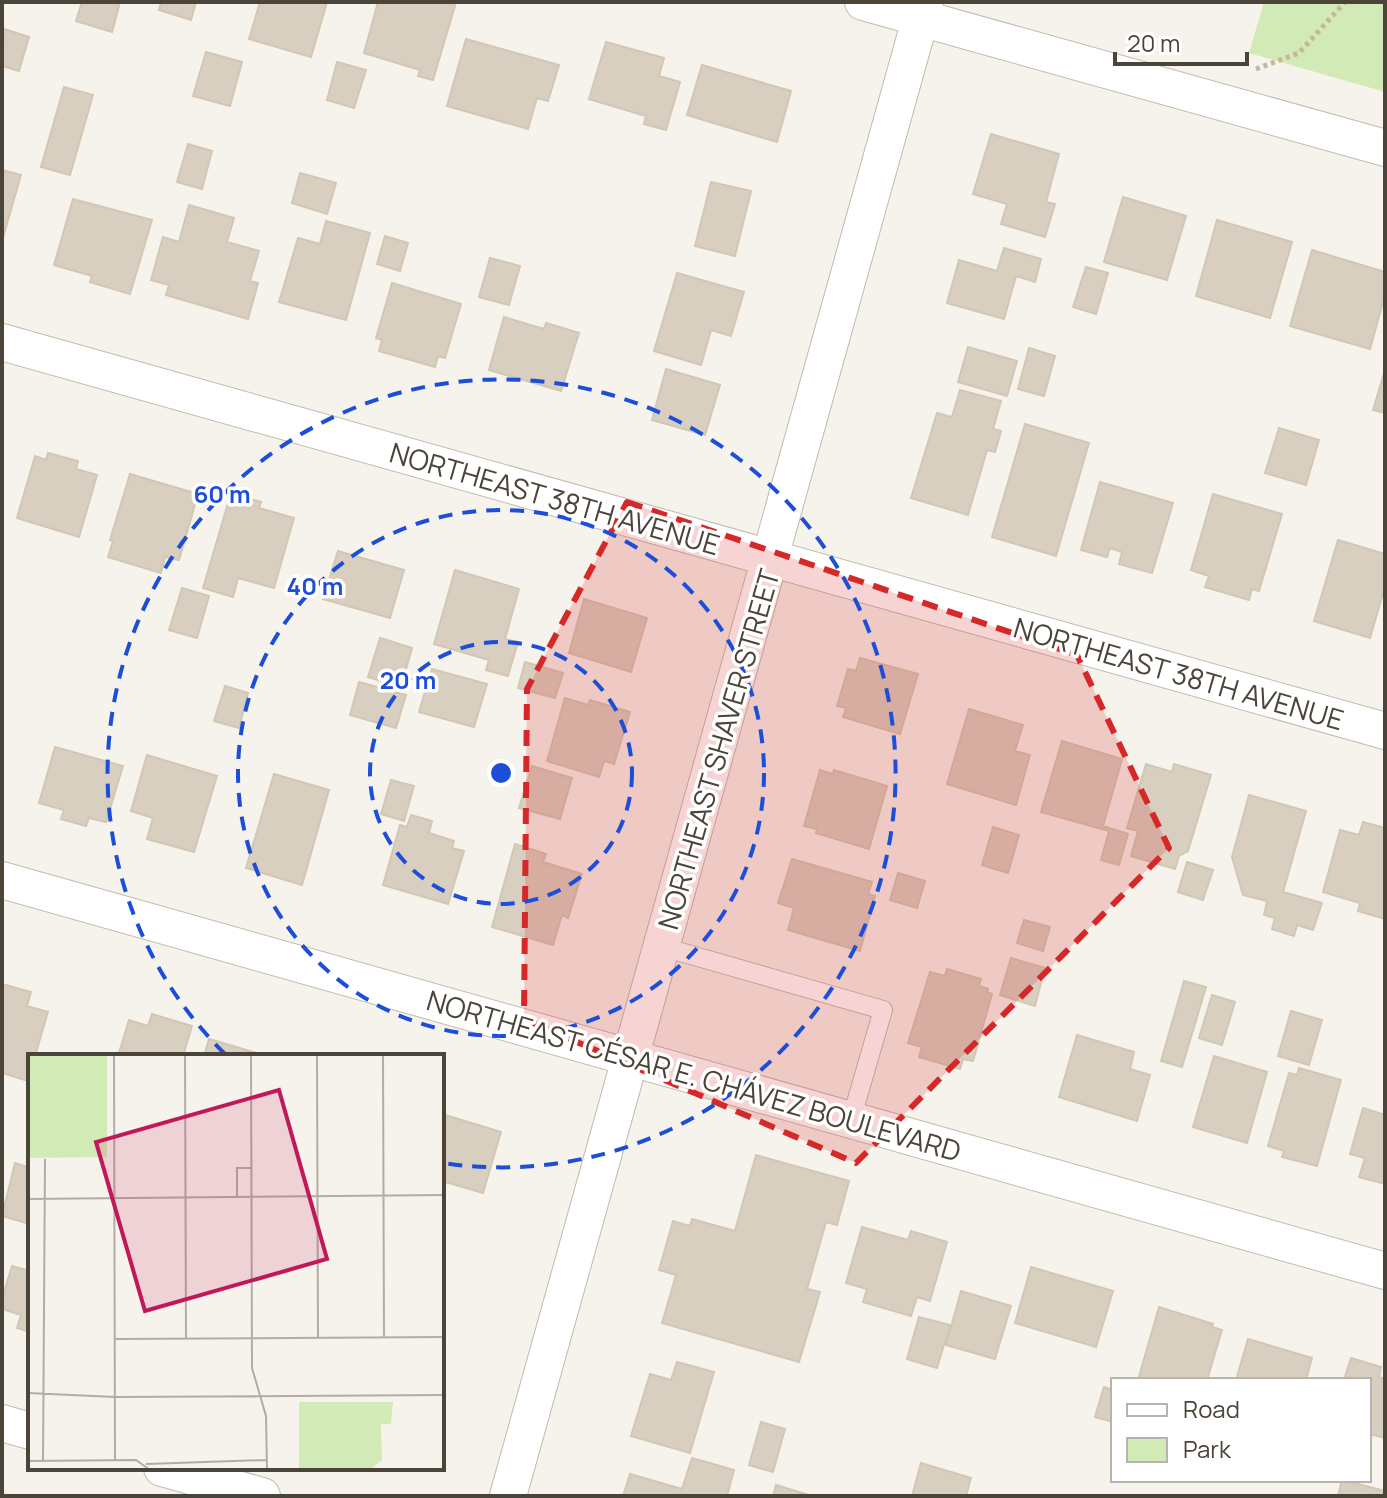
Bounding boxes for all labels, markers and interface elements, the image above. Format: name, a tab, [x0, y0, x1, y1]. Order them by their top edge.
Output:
scale bar	[1115, 16, 1247, 66]
text: 20 m	[1127, 26, 1180, 59]
street label: NORTHEAST 38TH AVENUE	[386, 433, 724, 563]
text: 60 m	[193, 477, 251, 510]
street label: NORTHEAST SHAVER STREET	[648, 564, 788, 934]
text: 40 m	[287, 569, 343, 602]
street label: NORTHEAST 38TH AVENUE	[1010, 608, 1348, 738]
text: 20 m	[380, 663, 436, 696]
centre of rings	[487, 759, 515, 787]
street label: NORTHEAST CÉSAR E. CHÁVEZ BOULEVARD	[422, 980, 966, 1170]
inset map	[28, 1054, 444, 1470]
legend	[1111, 1378, 1371, 1482]
text: Road	[1183, 1392, 1240, 1425]
text: Park	[1183, 1432, 1232, 1465]

